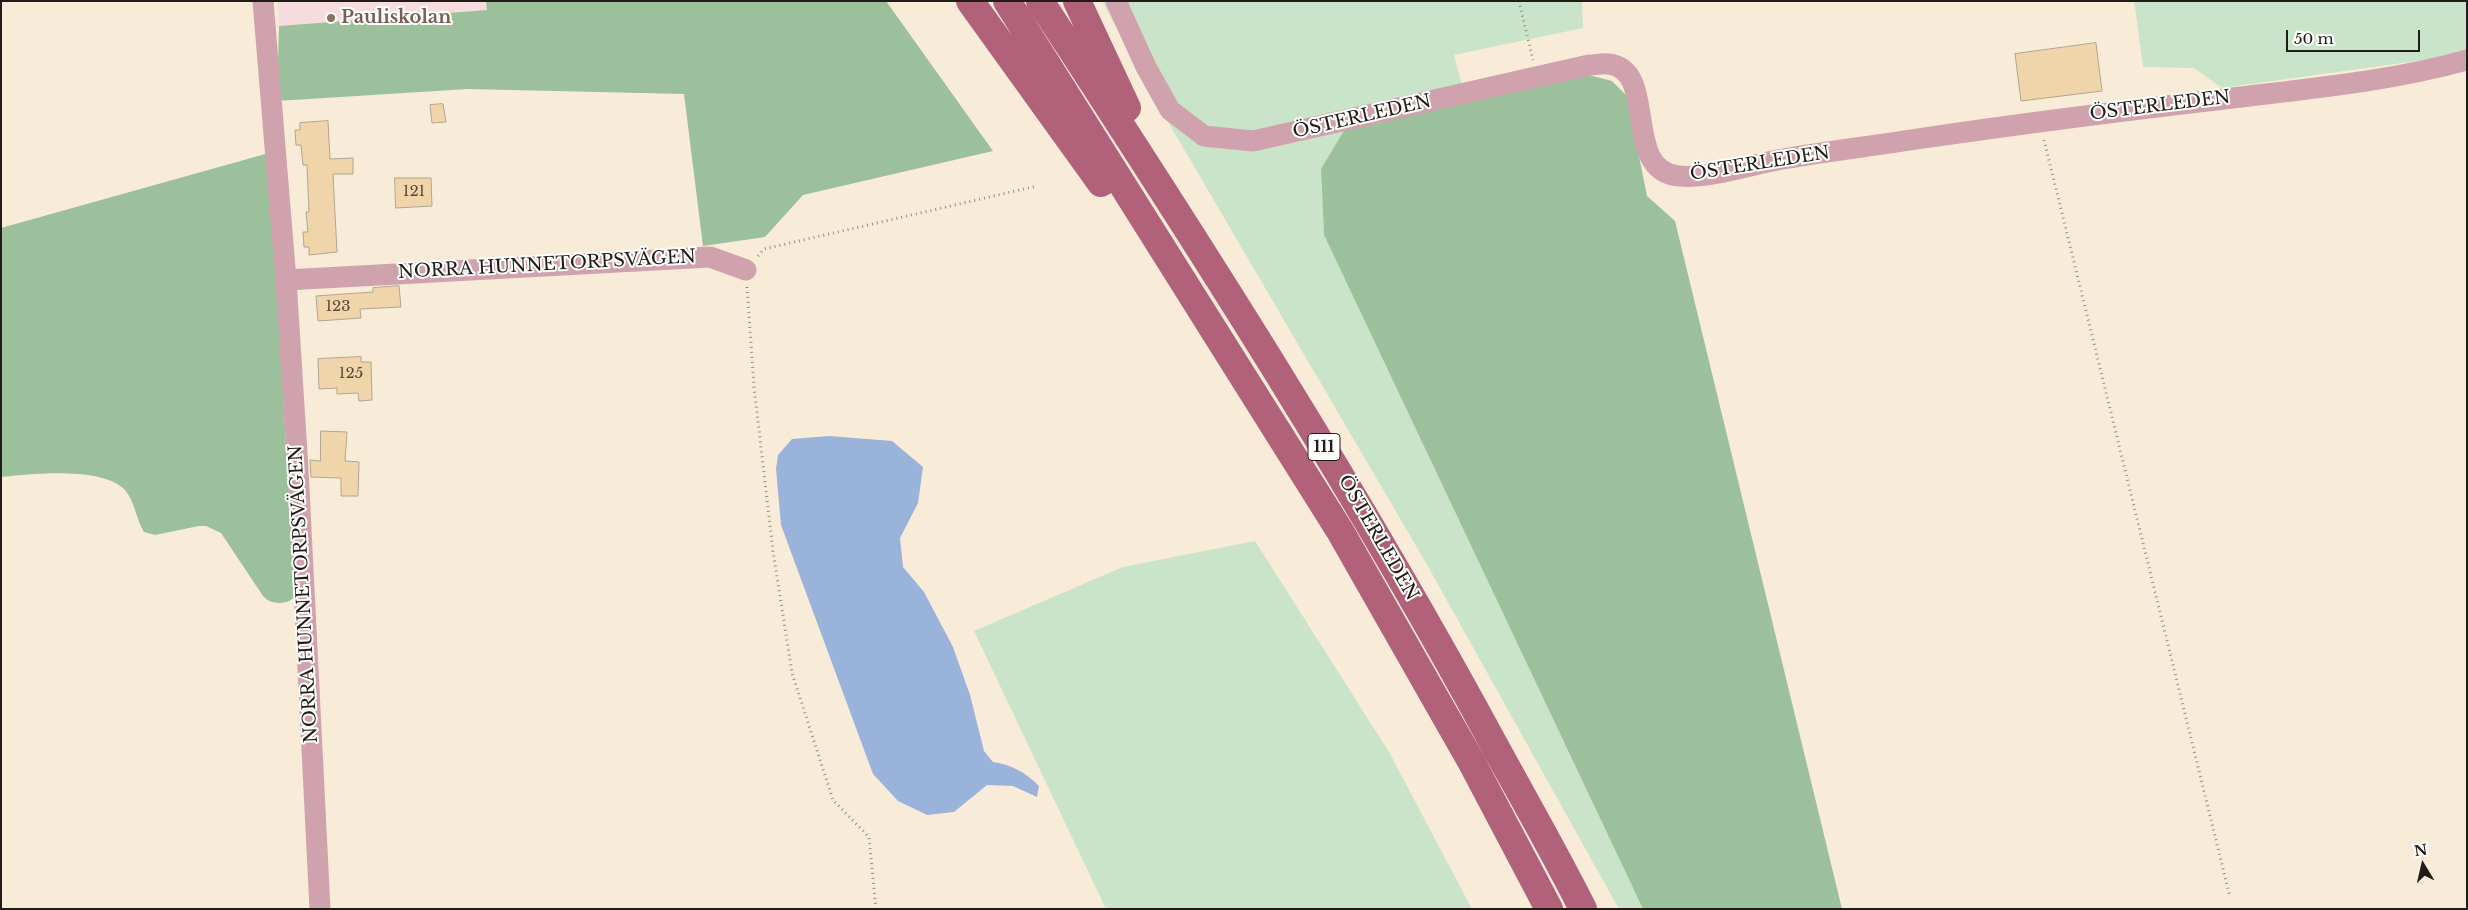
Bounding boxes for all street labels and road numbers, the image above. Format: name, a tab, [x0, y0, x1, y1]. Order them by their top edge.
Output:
street label: ÖSTERLEDEN	[2089, 87, 2231, 125]
street label: ÖSTERLEDEN	[1291, 91, 1433, 143]
street label: ÖSTERLEDEN	[1689, 142, 1831, 186]
street label: NORRA HUNNETORPSVÄGEN	[398, 246, 696, 284]
road number: 111	[1308, 434, 1340, 461]
street label: NORRA HUNNETORPSVÄGEN	[285, 445, 323, 743]
street label: ÖSTERLEDEN	[1333, 471, 1423, 605]

